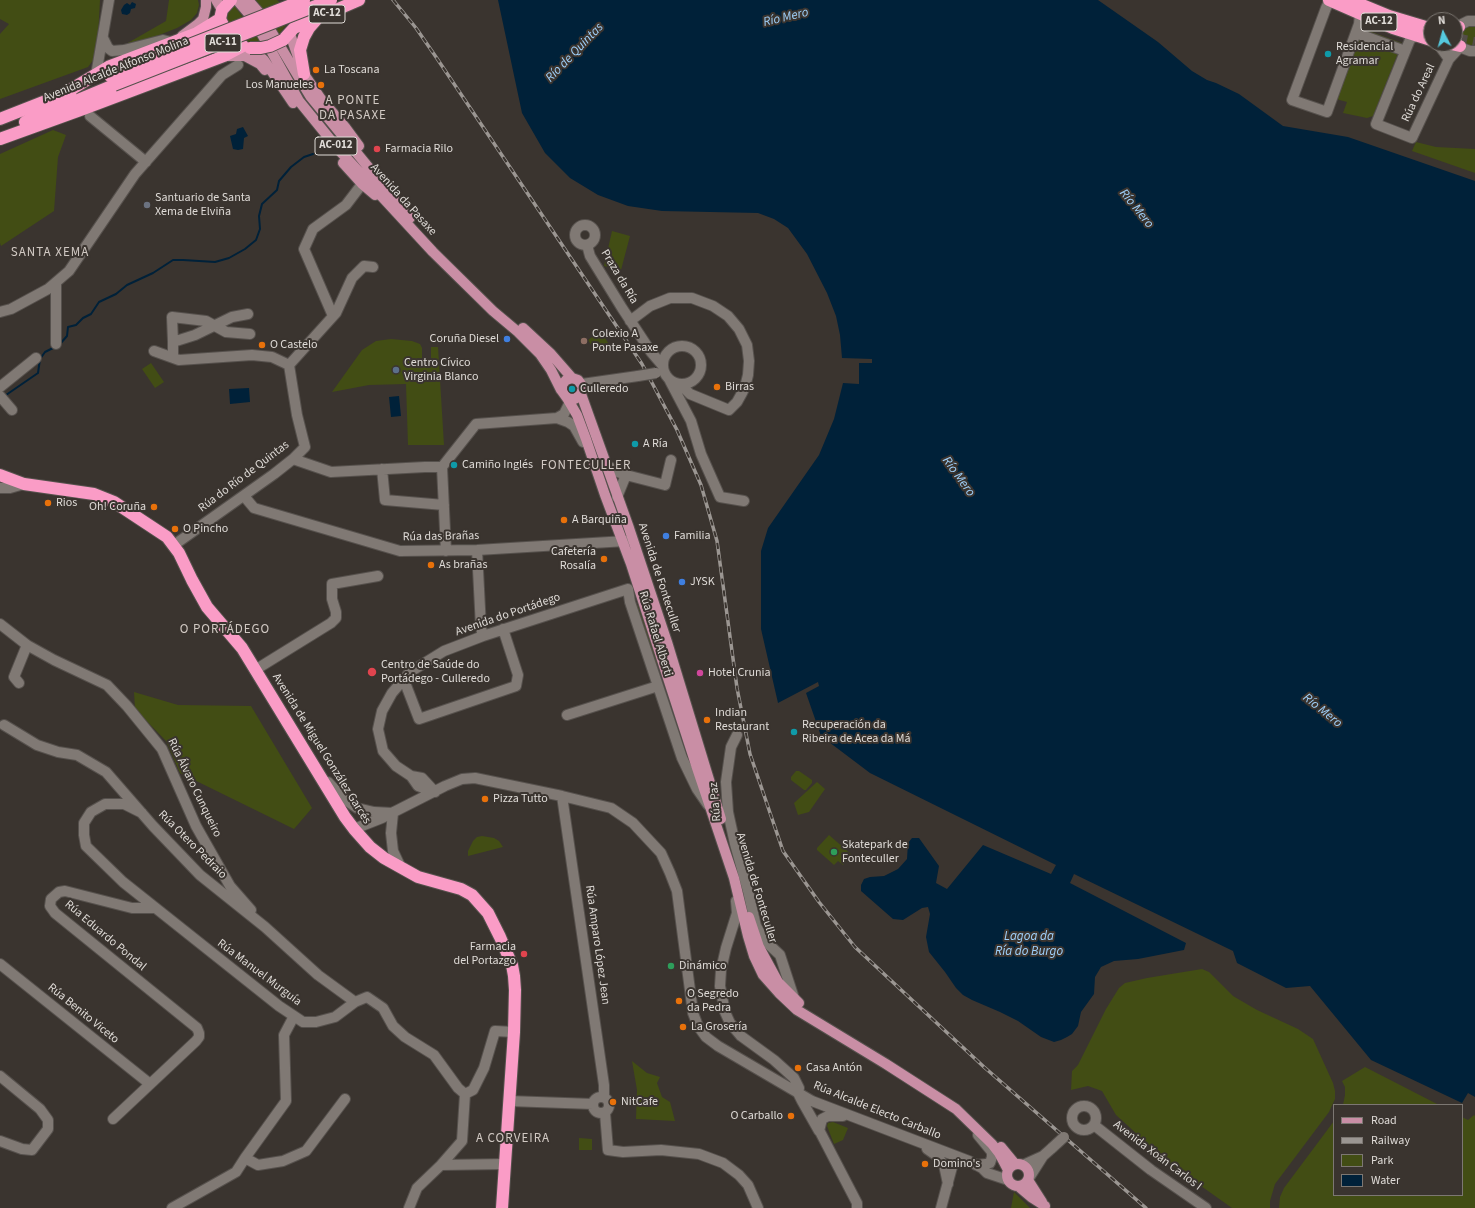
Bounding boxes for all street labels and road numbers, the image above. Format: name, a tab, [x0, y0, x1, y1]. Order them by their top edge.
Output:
road number: AC-12	[309, 5, 345, 23]
road number: AC-12	[1361, 13, 1397, 31]
street label: Avenida Alcalde Alfonso Molina	[41, 34, 191, 106]
road number: AC-11	[205, 34, 241, 52]
street label: Rúa do Areal	[1399, 61, 1439, 125]
road number: AC-012	[315, 137, 357, 155]
street label: Avenida da Pasaxe	[367, 161, 439, 239]
street label: Praza da Ría	[597, 247, 641, 307]
street label: Rúa do Río de Quintas	[196, 438, 292, 516]
street label: Avenida de Fonteculler	[634, 521, 684, 635]
street label: Rúa das Brañas	[403, 529, 479, 545]
street label: Rúa Rafael Alberti	[635, 589, 675, 679]
street label: Avenida do Portádego	[454, 590, 562, 640]
street label: Avenida de Miguel González Garcés	[269, 671, 373, 827]
street label: Rúa Álvaro Cunqueiro	[164, 736, 224, 840]
street label: Rúa Paz	[707, 782, 725, 822]
street label: Rúa Otero Pedraio	[155, 808, 229, 882]
street label: Avenida de Fonteculler	[732, 831, 780, 945]
street label: Rúa Amparo López Jean	[582, 884, 612, 1006]
street label: Rúa Eduardo Pondal	[61, 898, 149, 974]
street label: Rúa Manuel Murguía	[214, 937, 304, 1009]
street label: Rúa Benito Viceto	[44, 981, 122, 1047]
street label: Rúa Alcalde Electo Carballo	[811, 1079, 943, 1143]
street label: Avenida Xoán Carlos I	[1110, 1118, 1204, 1194]

